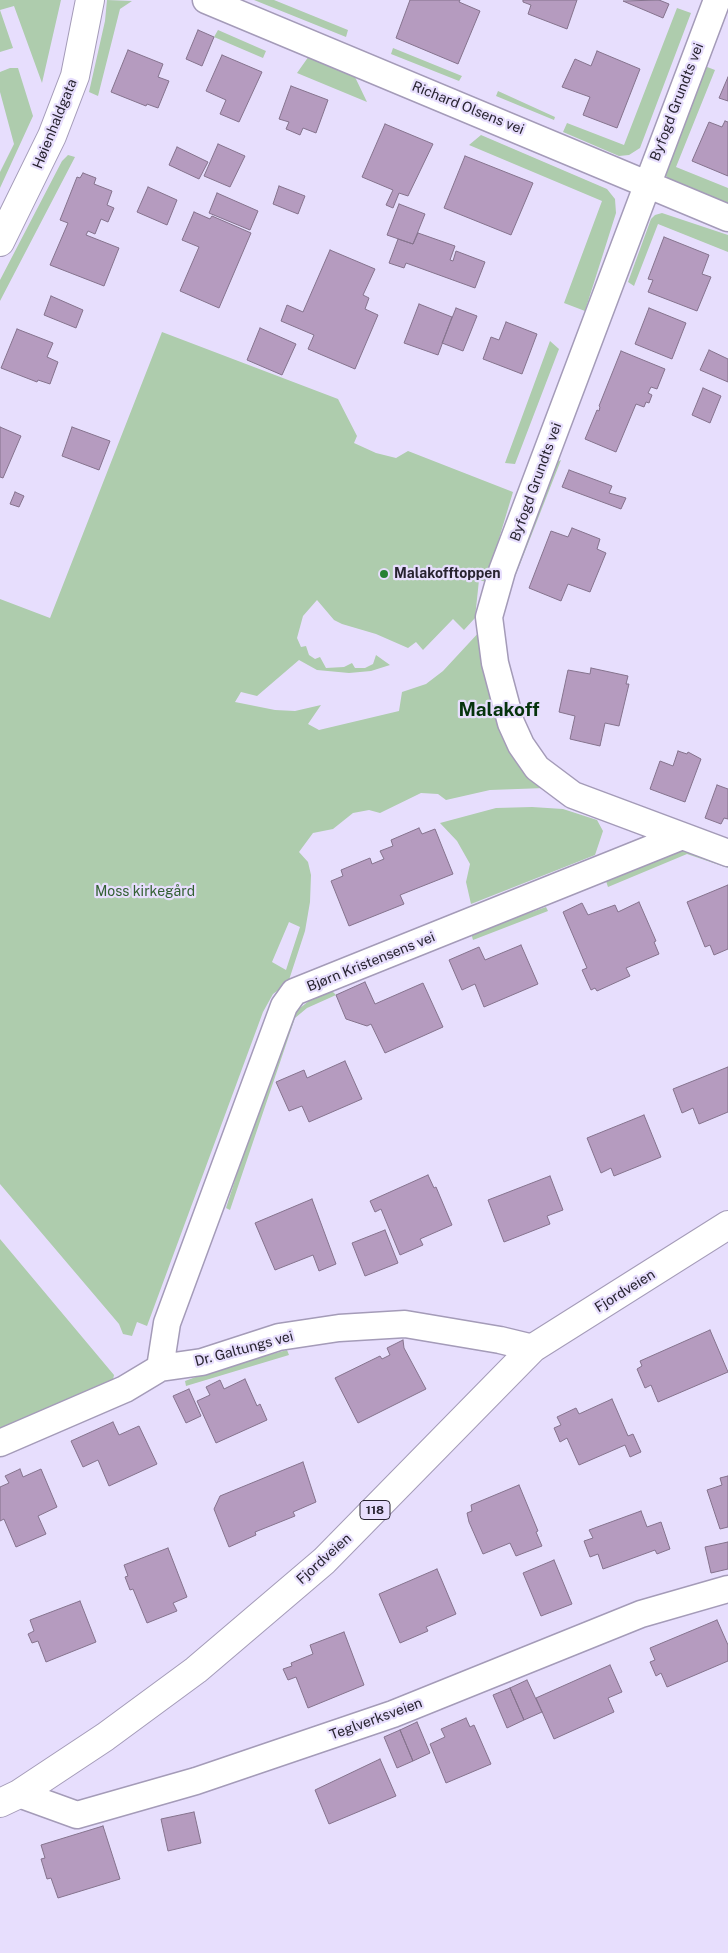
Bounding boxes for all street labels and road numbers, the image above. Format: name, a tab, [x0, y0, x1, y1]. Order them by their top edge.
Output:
street label: Byfogd Grundts vei	[647, 41, 707, 163]
street label: Høienhaldgata	[29, 77, 81, 171]
street label: Richard Olsens vei	[410, 78, 526, 138]
street label: Byfogd Grundts vei	[507, 420, 565, 544]
street label: Bjørn Kristensens vei	[305, 929, 437, 995]
street label: Fjordveien	[592, 1266, 658, 1316]
street label: Dr. Galtungs vei	[193, 1328, 295, 1370]
road number: 118	[360, 1500, 390, 1520]
street label: Fjordveien	[293, 1530, 355, 1588]
street label: Teglverksveien	[327, 1694, 425, 1744]

